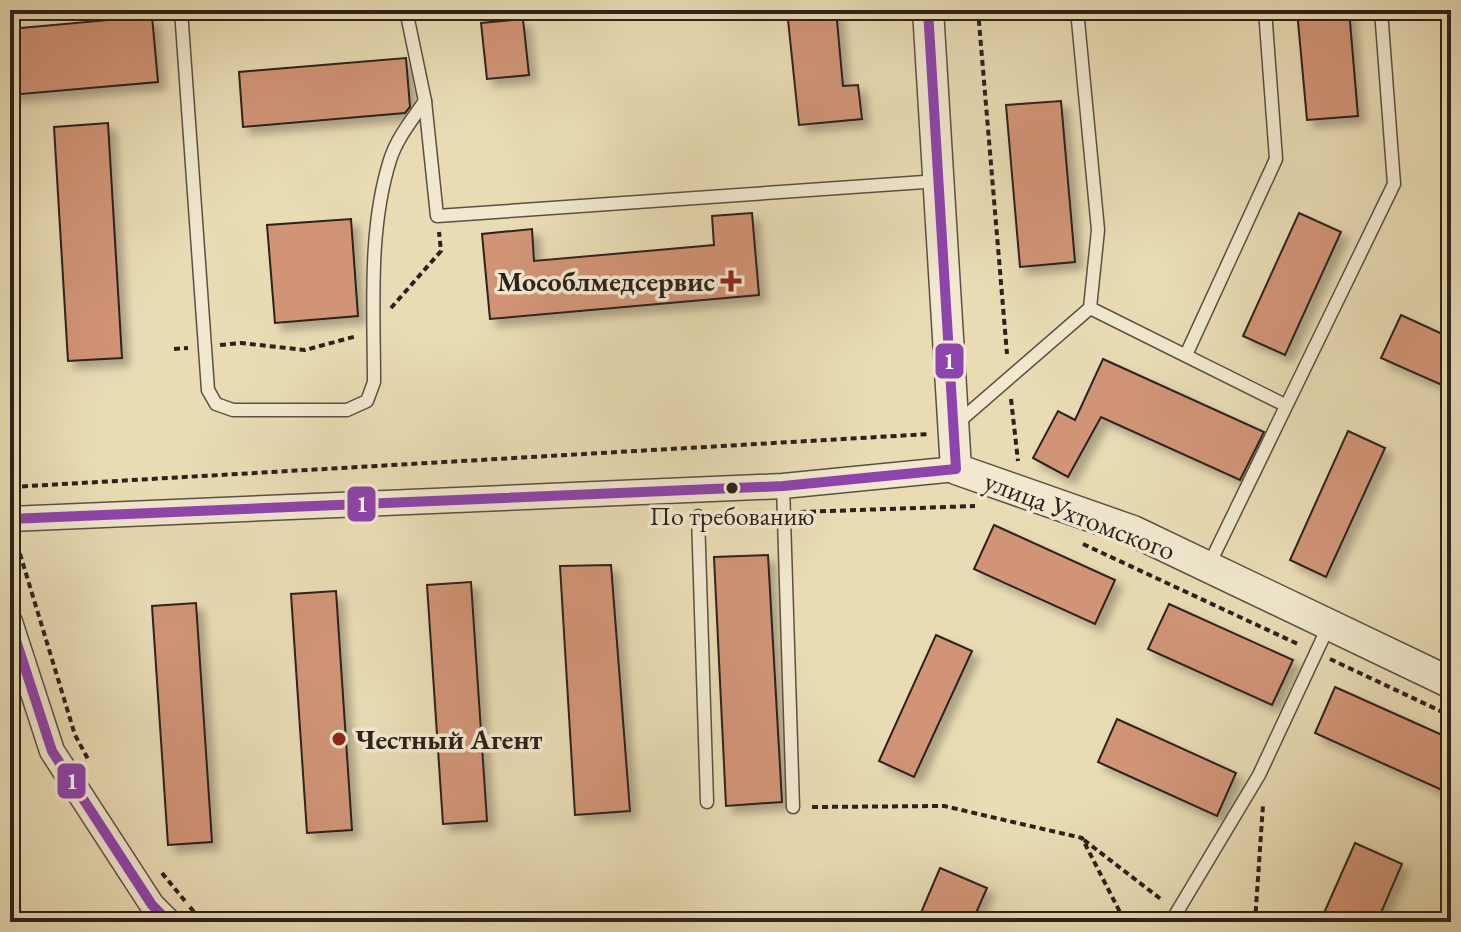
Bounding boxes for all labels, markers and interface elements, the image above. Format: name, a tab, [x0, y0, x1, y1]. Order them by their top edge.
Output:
place label: Мособлмедсервис	[497, 263, 715, 299]
marker: Мособлмедсервис	[722, 272, 740, 290]
line badge: 1	[934, 342, 965, 380]
text: 1	[943, 347, 955, 376]
street label: улица Ухтомского	[979, 462, 1181, 568]
marker: По требованию	[724, 480, 740, 496]
line badge: 1	[346, 485, 377, 523]
text: 1	[356, 490, 368, 519]
place label: По требованию	[650, 499, 814, 533]
place label: Честный Агент	[355, 721, 543, 757]
marker: Честный Агент	[330, 730, 348, 748]
line badge: 1	[56, 762, 87, 800]
text: 1	[66, 767, 78, 796]

